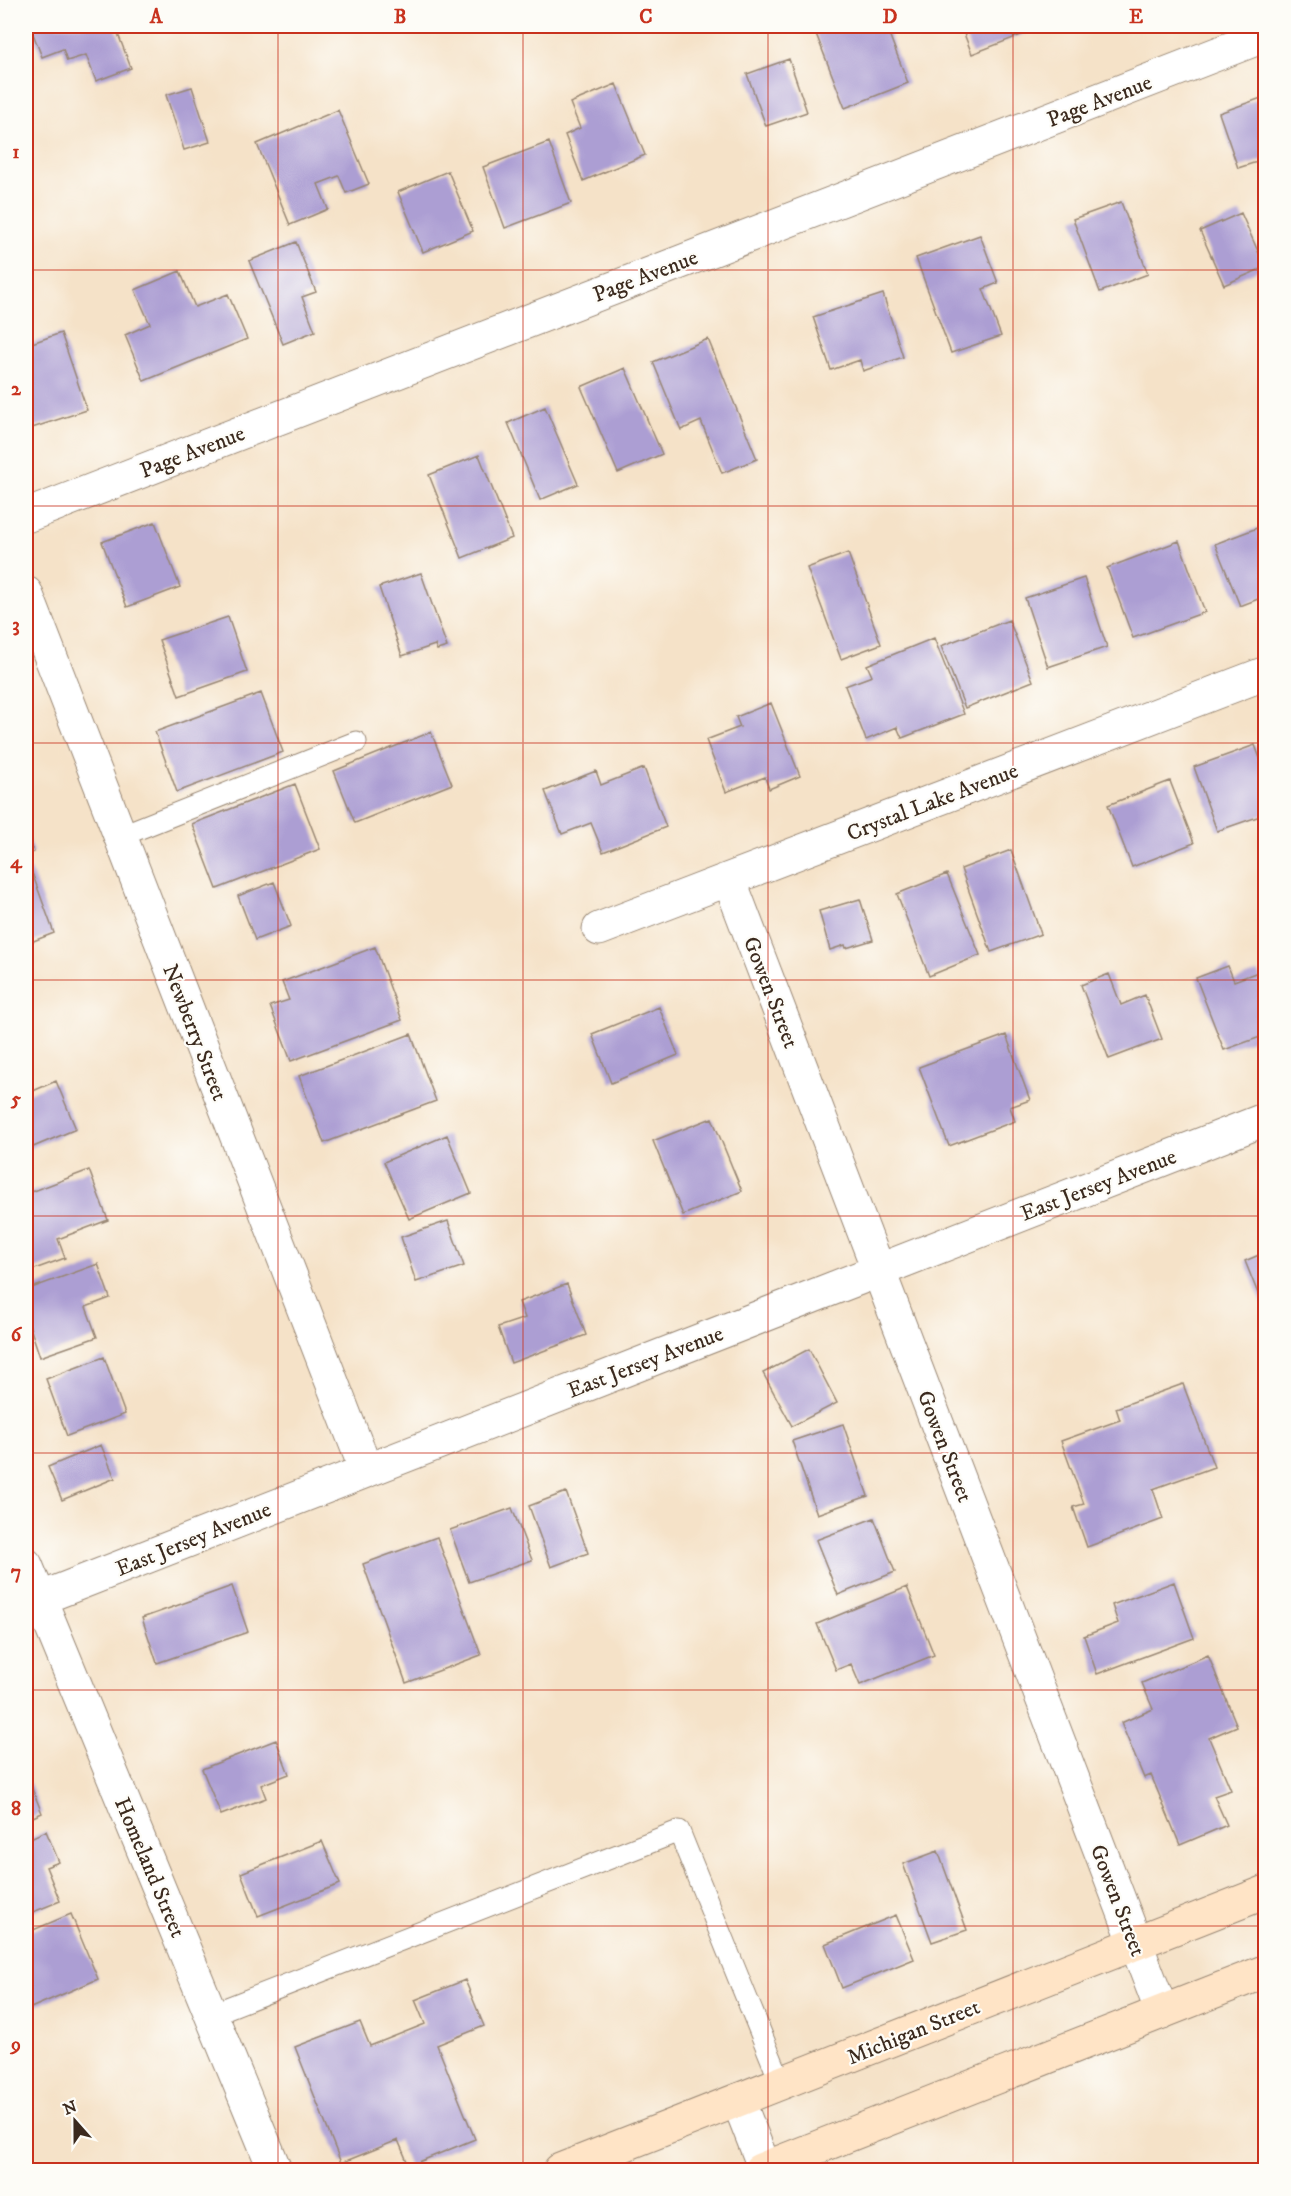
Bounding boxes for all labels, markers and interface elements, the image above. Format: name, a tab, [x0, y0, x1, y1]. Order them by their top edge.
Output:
text: A	[149, 5, 164, 30]
text: B	[394, 5, 406, 30]
text: C	[639, 5, 653, 30]
text: D	[883, 5, 898, 30]
text: E	[1129, 5, 1143, 30]
street label: Page Avenue	[1043, 69, 1156, 134]
text: 1	[12, 140, 20, 165]
street label: Page Avenue	[589, 244, 702, 309]
text: 2	[11, 377, 22, 402]
street label: Page Avenue	[136, 420, 249, 485]
text: 3	[12, 613, 20, 638]
street label: Crystal Lake Avenue	[843, 757, 1022, 848]
text: 4	[10, 850, 23, 875]
street label: Gowen Street	[737, 933, 804, 1052]
street label: Newberry Street	[156, 961, 233, 1104]
text: 5	[10, 1087, 21, 1112]
street label: East Jersey Avenue	[1017, 1143, 1180, 1228]
street label: East Jersey Avenue	[564, 1320, 727, 1405]
text: 6	[11, 1323, 23, 1348]
street label: Gowen Street	[911, 1387, 978, 1506]
street label: East Jersey Avenue	[112, 1496, 275, 1583]
text: 7	[11, 1560, 21, 1585]
street label: Homeland Street	[108, 1793, 191, 1942]
text: 8	[11, 1797, 21, 1822]
street label: Gowen Street	[1084, 1841, 1151, 1960]
street label: Michigan Street	[843, 1994, 984, 2071]
text: 9	[9, 2033, 21, 2058]
north arrow	[45, 2091, 105, 2151]
text: N	[60, 2096, 80, 2120]

